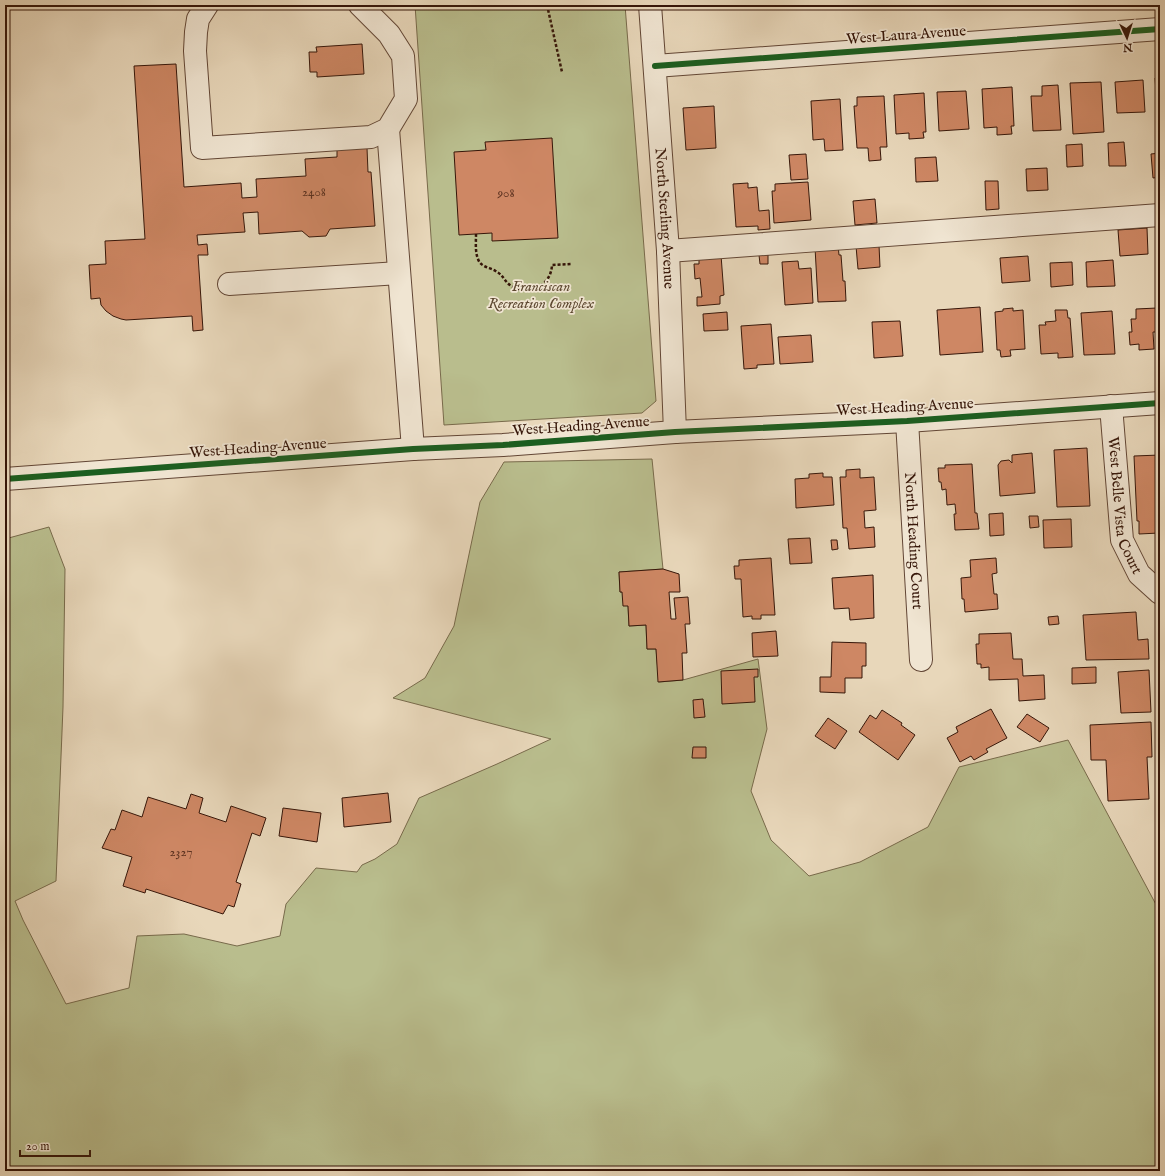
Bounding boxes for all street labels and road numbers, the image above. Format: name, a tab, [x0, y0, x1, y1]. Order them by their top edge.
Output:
street label: West Laura Avenue	[845, 21, 967, 49]
street label: North Sterling Avenue	[651, 147, 679, 289]
street label: West Heading Avenue	[836, 394, 974, 420]
street label: West Heading Avenue	[512, 412, 650, 440]
street label: West Heading Avenue	[189, 434, 327, 462]
street label: West Belle Vista Court	[1104, 436, 1147, 577]
street label: North Heading Court	[901, 472, 928, 610]

